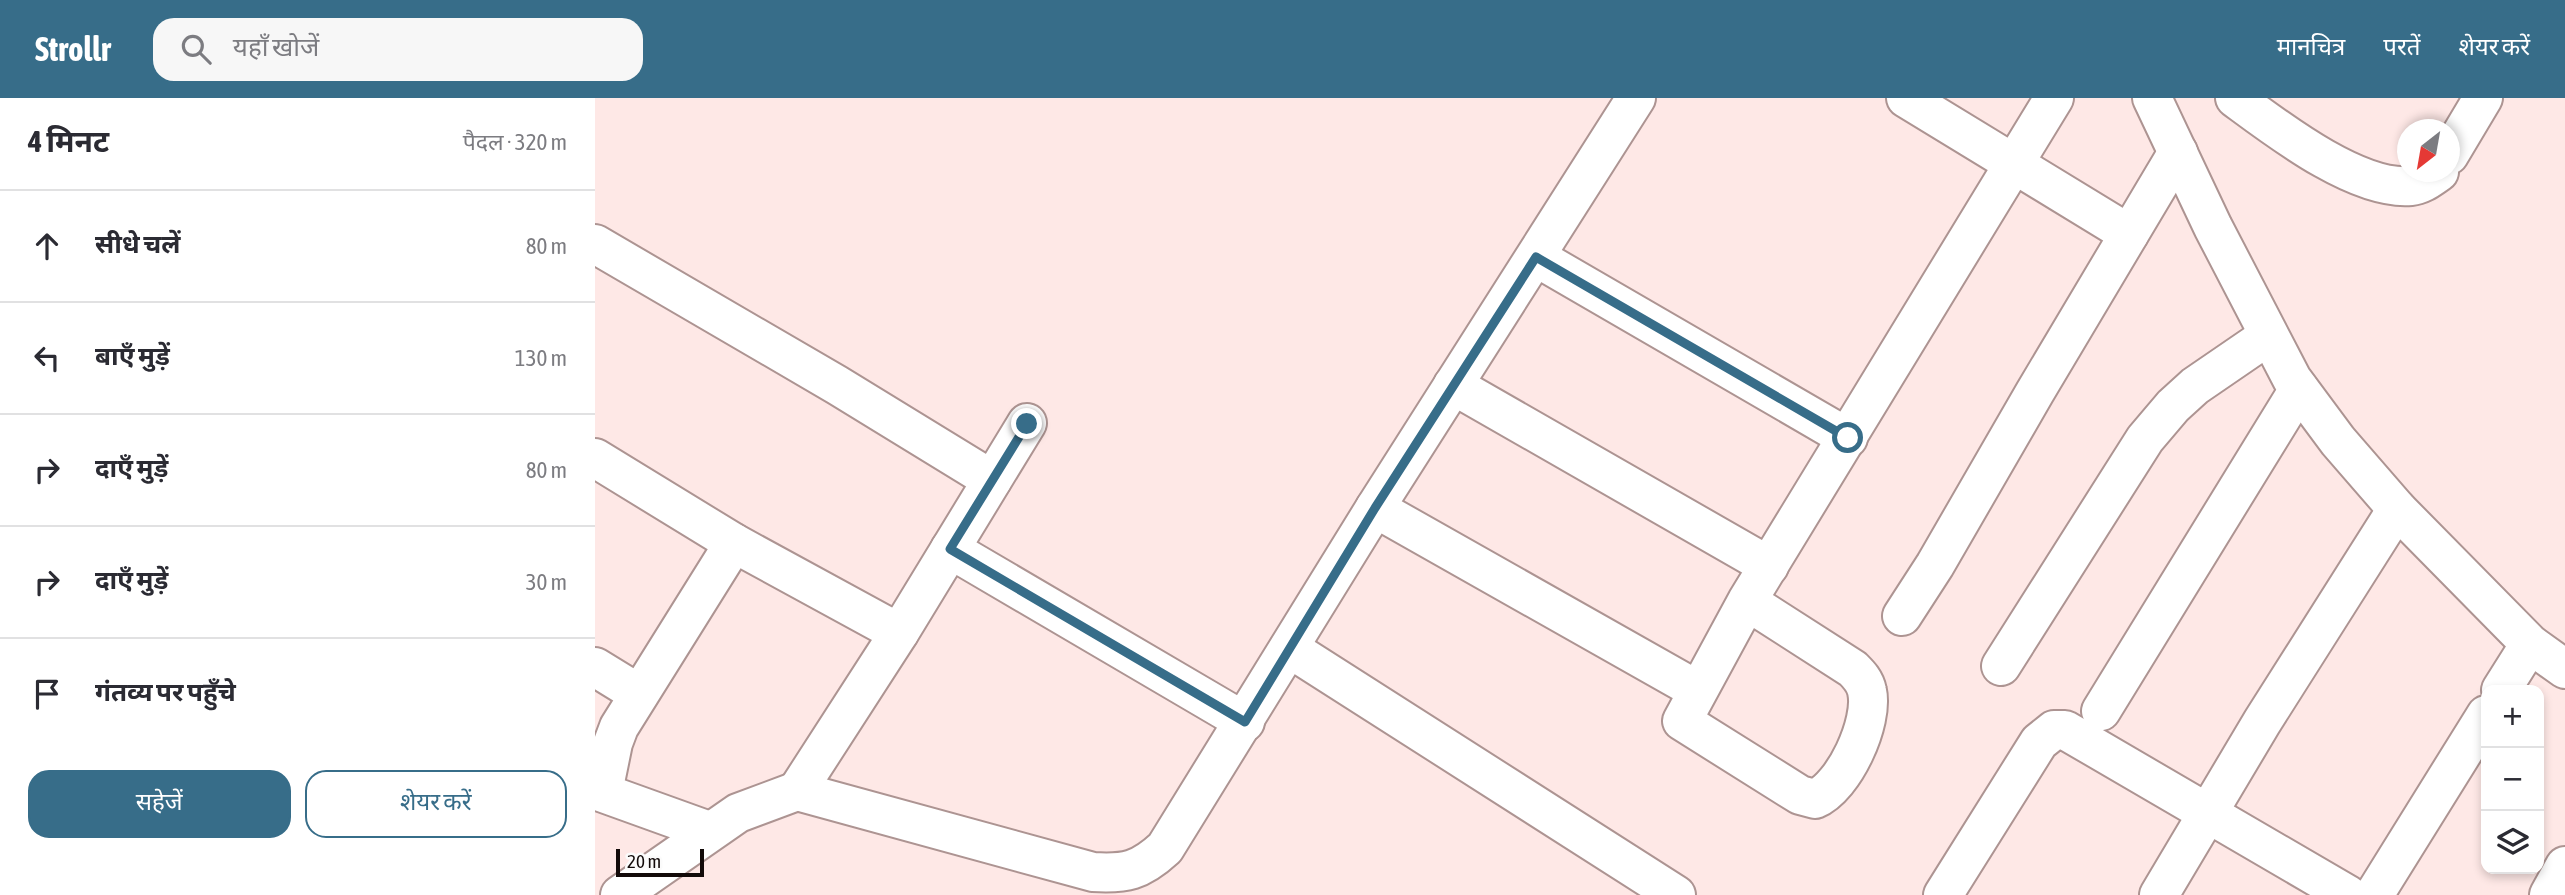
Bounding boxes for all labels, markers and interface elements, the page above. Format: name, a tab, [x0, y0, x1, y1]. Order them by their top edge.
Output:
search box	[153, 18, 643, 81]
text: Strollr	[35, 30, 111, 68]
icon: search	[177, 30, 215, 68]
text: यहाँ खोजें	[233, 32, 319, 62]
text: मानचित्र	[2277, 33, 2345, 60]
text: परतें	[2383, 33, 2420, 60]
text: शेयर करें	[2458, 33, 2530, 60]
north arrow	[2397, 119, 2460, 182]
text: 4 मिनट	[28, 124, 109, 158]
text: पैदल · 320 m	[463, 129, 567, 155]
icon: ahead	[28, 227, 66, 265]
text: सीधे चलें	[95, 229, 181, 259]
text: 80 m	[526, 233, 567, 259]
icon: left	[28, 339, 66, 377]
text: बाएँ मुड़ें	[95, 341, 170, 371]
text: 130 m	[515, 345, 567, 371]
route end	[1011, 408, 1042, 439]
route start	[1832, 422, 1863, 453]
icon: right	[28, 451, 66, 489]
text: दाएँ मुड़ें	[95, 453, 168, 483]
text: 80 m	[526, 457, 567, 483]
icon: right	[28, 563, 66, 601]
text: दाएँ मुड़ें	[95, 565, 168, 595]
text: 30 m	[526, 569, 567, 595]
icon: arrive	[28, 675, 66, 713]
text: गंतव्य पर पहुँचे	[95, 677, 236, 707]
map controls	[2481, 685, 2544, 874]
button: +	[2481, 685, 2544, 748]
button: −	[2481, 748, 2544, 811]
button: सहेजें	[28, 770, 291, 838]
button: शेयर करें	[305, 770, 567, 838]
button: layers	[2481, 811, 2544, 874]
scale bar	[616, 846, 703, 878]
text: 20 m	[627, 850, 661, 872]

